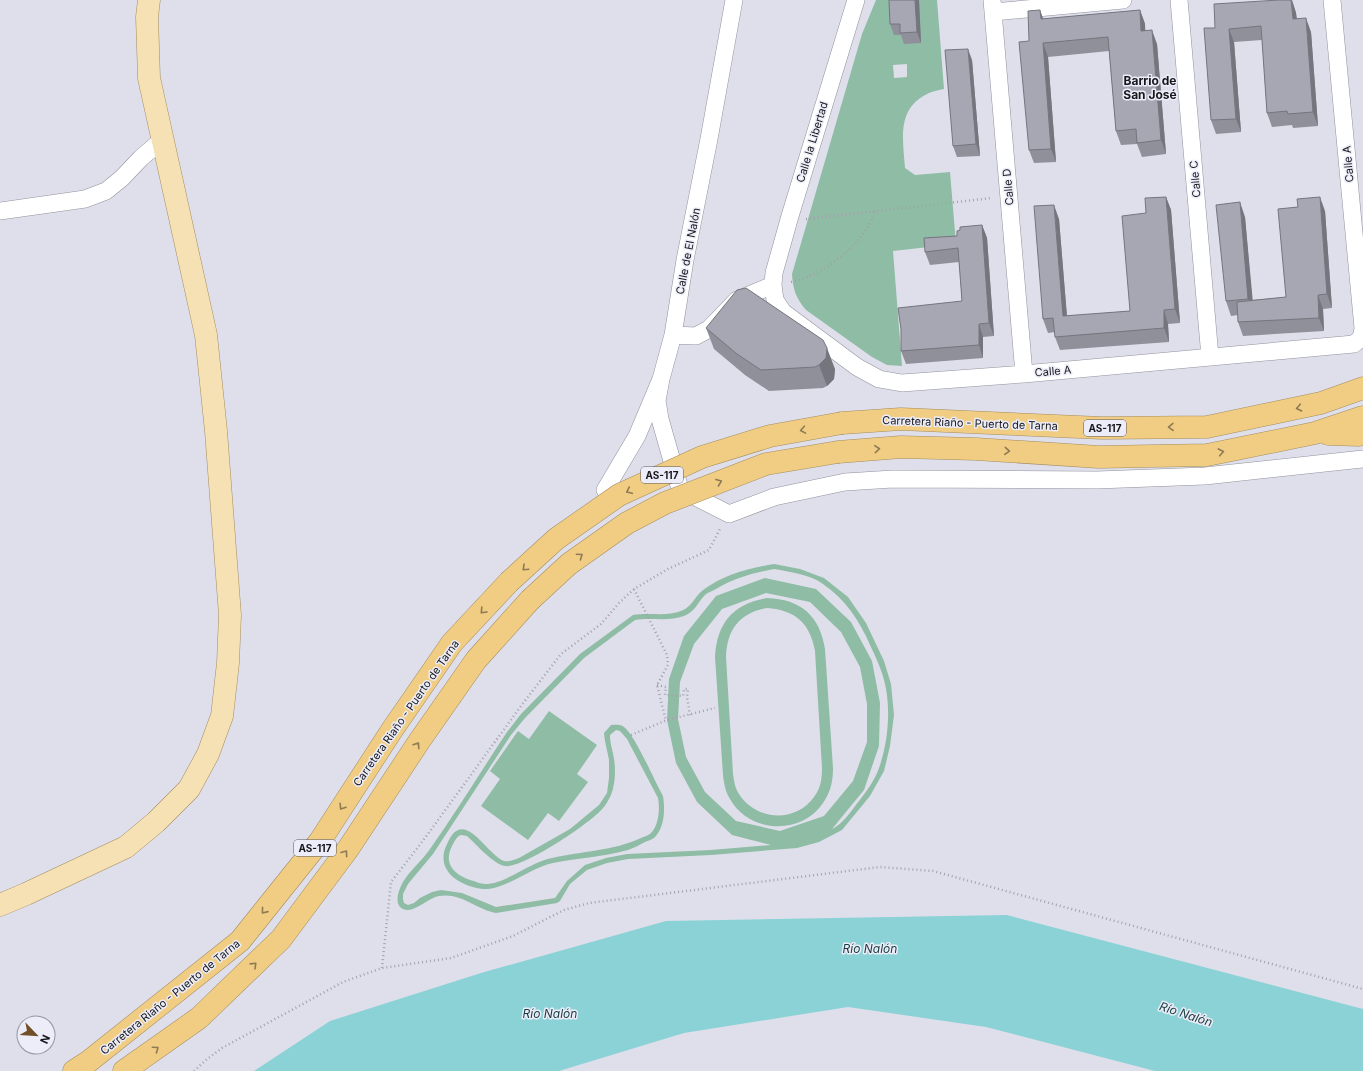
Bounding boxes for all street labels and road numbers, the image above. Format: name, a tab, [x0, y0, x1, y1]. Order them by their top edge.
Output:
street label: Calle la Libertad	[793, 100, 831, 184]
street label: Calle A	[1339, 145, 1357, 183]
street label: Calle C	[1186, 160, 1204, 198]
street label: Calle D	[999, 168, 1017, 206]
street label: Calle de El Nalón	[673, 207, 703, 295]
street label: Calle A	[1034, 362, 1072, 380]
street label: Carretera Riaño - Puerto de Tarna	[882, 413, 1058, 433]
road number: AS-117	[1084, 420, 1126, 436]
road number: AS-117	[641, 467, 683, 483]
street label: Carretera Riaño - Puerto de Tarna	[350, 637, 462, 789]
road number: AS-117	[294, 840, 336, 856]
street label: Carretera Riaño - Puerto de Tarna	[97, 936, 243, 1058]

